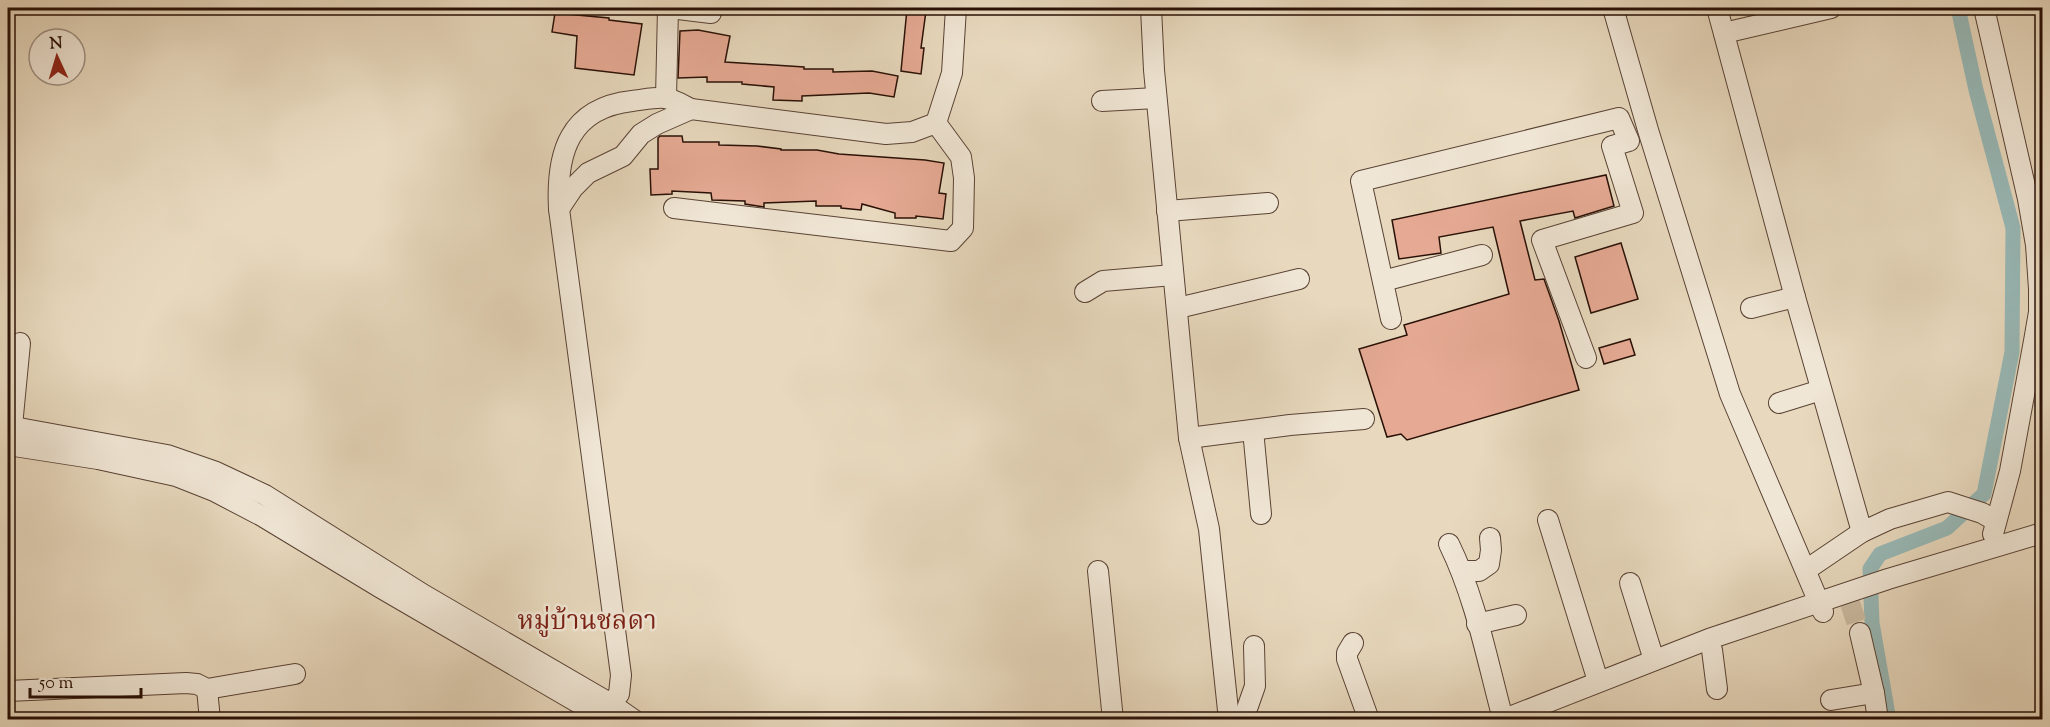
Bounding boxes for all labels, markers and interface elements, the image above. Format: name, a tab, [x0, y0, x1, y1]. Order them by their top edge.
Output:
north arrow	[27, 27, 87, 87]
text: N	[49, 33, 64, 56]
district label: หมู่บ้านชลดา	[517, 604, 657, 641]
scale bar	[30, 661, 141, 699]
text: 50 m	[38, 671, 74, 697]

